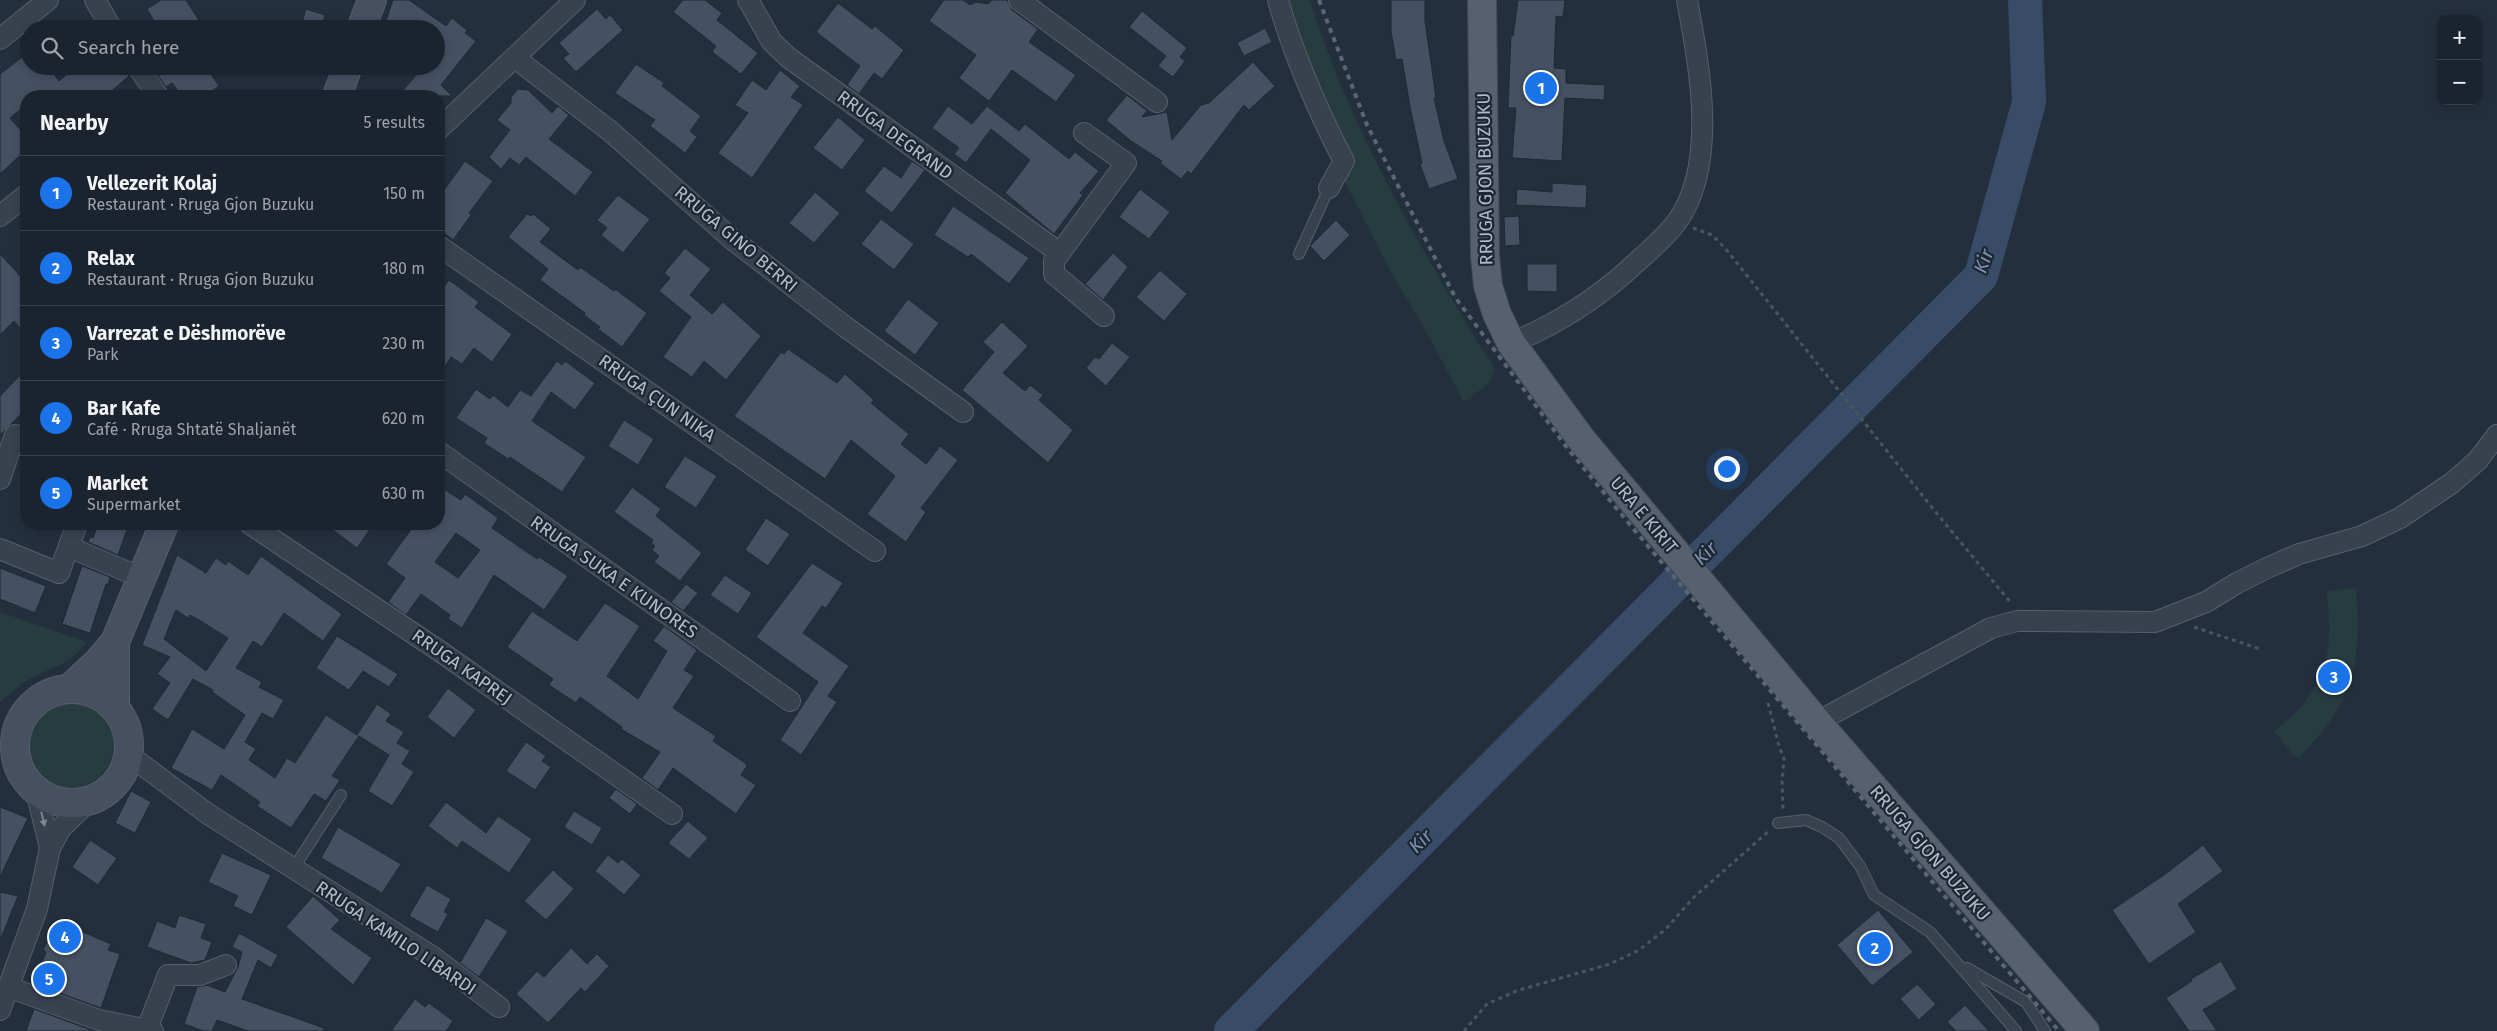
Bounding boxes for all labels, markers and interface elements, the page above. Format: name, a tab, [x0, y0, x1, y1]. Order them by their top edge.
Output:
map controls	[2437, 15, 2482, 105]
button: +	[2437, 15, 2482, 60]
search box	[20, 20, 445, 75]
icon: search	[38, 34, 66, 62]
text: Search here	[78, 36, 179, 59]
button: −	[2437, 60, 2482, 105]
pin: 1	[1525, 69, 1557, 107]
street label: RRUGA DEGRAND	[833, 86, 957, 184]
street label: RRUGA GJON BUZUKU	[1472, 93, 1498, 265]
text: Nearby	[40, 110, 108, 136]
text: 5 results	[364, 113, 425, 132]
text: Vellezerit Kolaj	[87, 172, 217, 195]
street label: RRUGA GINO BERRI	[670, 181, 802, 297]
text: 1	[52, 184, 60, 203]
text: 150 m	[383, 184, 425, 203]
text: Restaurant · Rruga Gjon Buzuku	[87, 195, 314, 214]
water label: Kir	[1969, 245, 1999, 276]
text: Relax	[87, 247, 135, 270]
text: 2	[52, 259, 60, 278]
text: 180 m	[382, 259, 425, 278]
text: Restaurant · Rruga Gjon Buzuku	[87, 270, 314, 289]
text: Varrezat e Dëshmorëve	[87, 322, 286, 345]
text: 3	[52, 334, 60, 353]
text: 230 m	[382, 334, 425, 353]
text: Park	[87, 345, 119, 364]
street label: RRUGA ÇUN NIKA	[594, 350, 720, 447]
text: Bar Kafe	[87, 397, 161, 420]
text: 4	[51, 409, 61, 428]
text: 620 m	[382, 409, 425, 428]
text: Café · Rruga Shtatë Shaljanët	[87, 420, 296, 439]
your location	[1714, 456, 1740, 482]
text: Market	[87, 472, 148, 495]
street label: URA E KIRIT	[1605, 472, 1683, 558]
text: 5	[52, 484, 60, 503]
text: 630 m	[382, 484, 425, 503]
text: Supermarket	[87, 495, 181, 514]
street label: RRUGA SUKA E KUNORES	[526, 511, 702, 643]
water label: Kir	[1689, 536, 1722, 570]
street label: RRUGA KAPREJ	[408, 624, 516, 710]
pin: 3	[2318, 658, 2350, 696]
street label: RRUGA GJON BUZUKU	[1865, 781, 1995, 925]
one-way arrow	[39, 812, 47, 827]
water label: Kir	[1404, 824, 1437, 858]
street label: RRUGA KAMILO LIBARDI	[312, 876, 480, 1000]
pin: 4	[49, 918, 81, 956]
pin: 2	[1859, 929, 1891, 967]
pin: 5	[33, 960, 65, 998]

